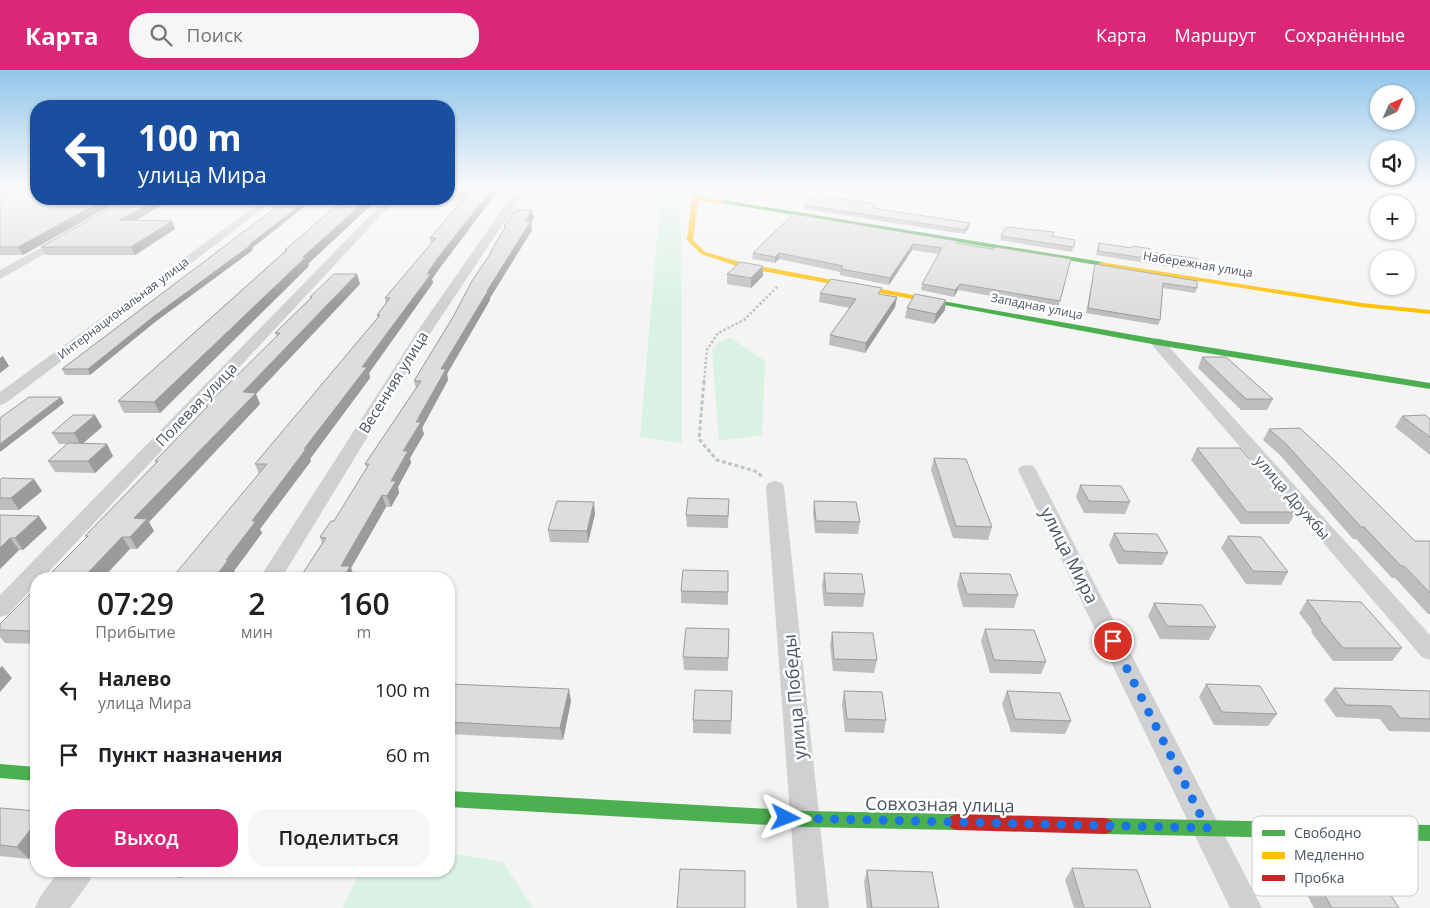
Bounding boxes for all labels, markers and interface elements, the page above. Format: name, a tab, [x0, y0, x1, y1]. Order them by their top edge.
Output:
search box	[129, 13, 479, 58]
text: Карта	[25, 19, 99, 52]
icon: search	[147, 21, 175, 49]
text: Поиск	[187, 22, 243, 48]
text: Карта	[1096, 23, 1146, 47]
text: Маршрут	[1174, 23, 1256, 47]
text: Сохранённые	[1284, 23, 1405, 47]
north arrow	[1370, 85, 1415, 130]
map controls	[1370, 85, 1415, 295]
text: 100 m	[138, 114, 242, 161]
icon: left	[55, 120, 120, 185]
button: sound	[1370, 140, 1415, 185]
text: улица Мира	[138, 159, 267, 189]
button: +	[1370, 195, 1415, 240]
street label: Набережная улица	[1142, 247, 1254, 281]
button: −	[1370, 250, 1415, 295]
street label: Интернациональная улица	[54, 253, 192, 363]
street label: Западная улица	[990, 289, 1084, 323]
street label: Весенняя улица	[354, 327, 432, 437]
street label: Полевая улица	[151, 358, 241, 450]
street label: улица Дружбы	[1251, 451, 1335, 543]
street label: улица Мира	[1035, 503, 1105, 607]
text: 07:29	[97, 583, 174, 624]
text: 2	[248, 583, 265, 624]
text: 160	[338, 583, 390, 624]
pin	[1092, 620, 1134, 662]
text: Прибытие	[95, 621, 175, 643]
text: мин	[241, 621, 273, 643]
text: m	[357, 621, 371, 643]
icon: arrive	[1099, 627, 1127, 655]
street label: улица Победы	[777, 633, 811, 761]
text: Налево	[98, 666, 171, 692]
icon: left	[55, 676, 83, 704]
text: 100 m	[375, 677, 430, 703]
text: улица Мира	[98, 692, 192, 714]
icon: arrive	[55, 741, 83, 769]
text: Пункт назначения	[98, 742, 283, 768]
text: 60 m	[386, 742, 430, 768]
position arrow	[759, 791, 811, 843]
street label: Совхозная улица	[865, 791, 1015, 817]
button: Выход	[55, 809, 238, 867]
button: Поделиться	[248, 809, 430, 867]
legend	[1252, 816, 1418, 896]
text: Свободно	[1294, 823, 1361, 842]
text: Медленно	[1294, 845, 1365, 864]
text: Пробка	[1294, 868, 1345, 887]

